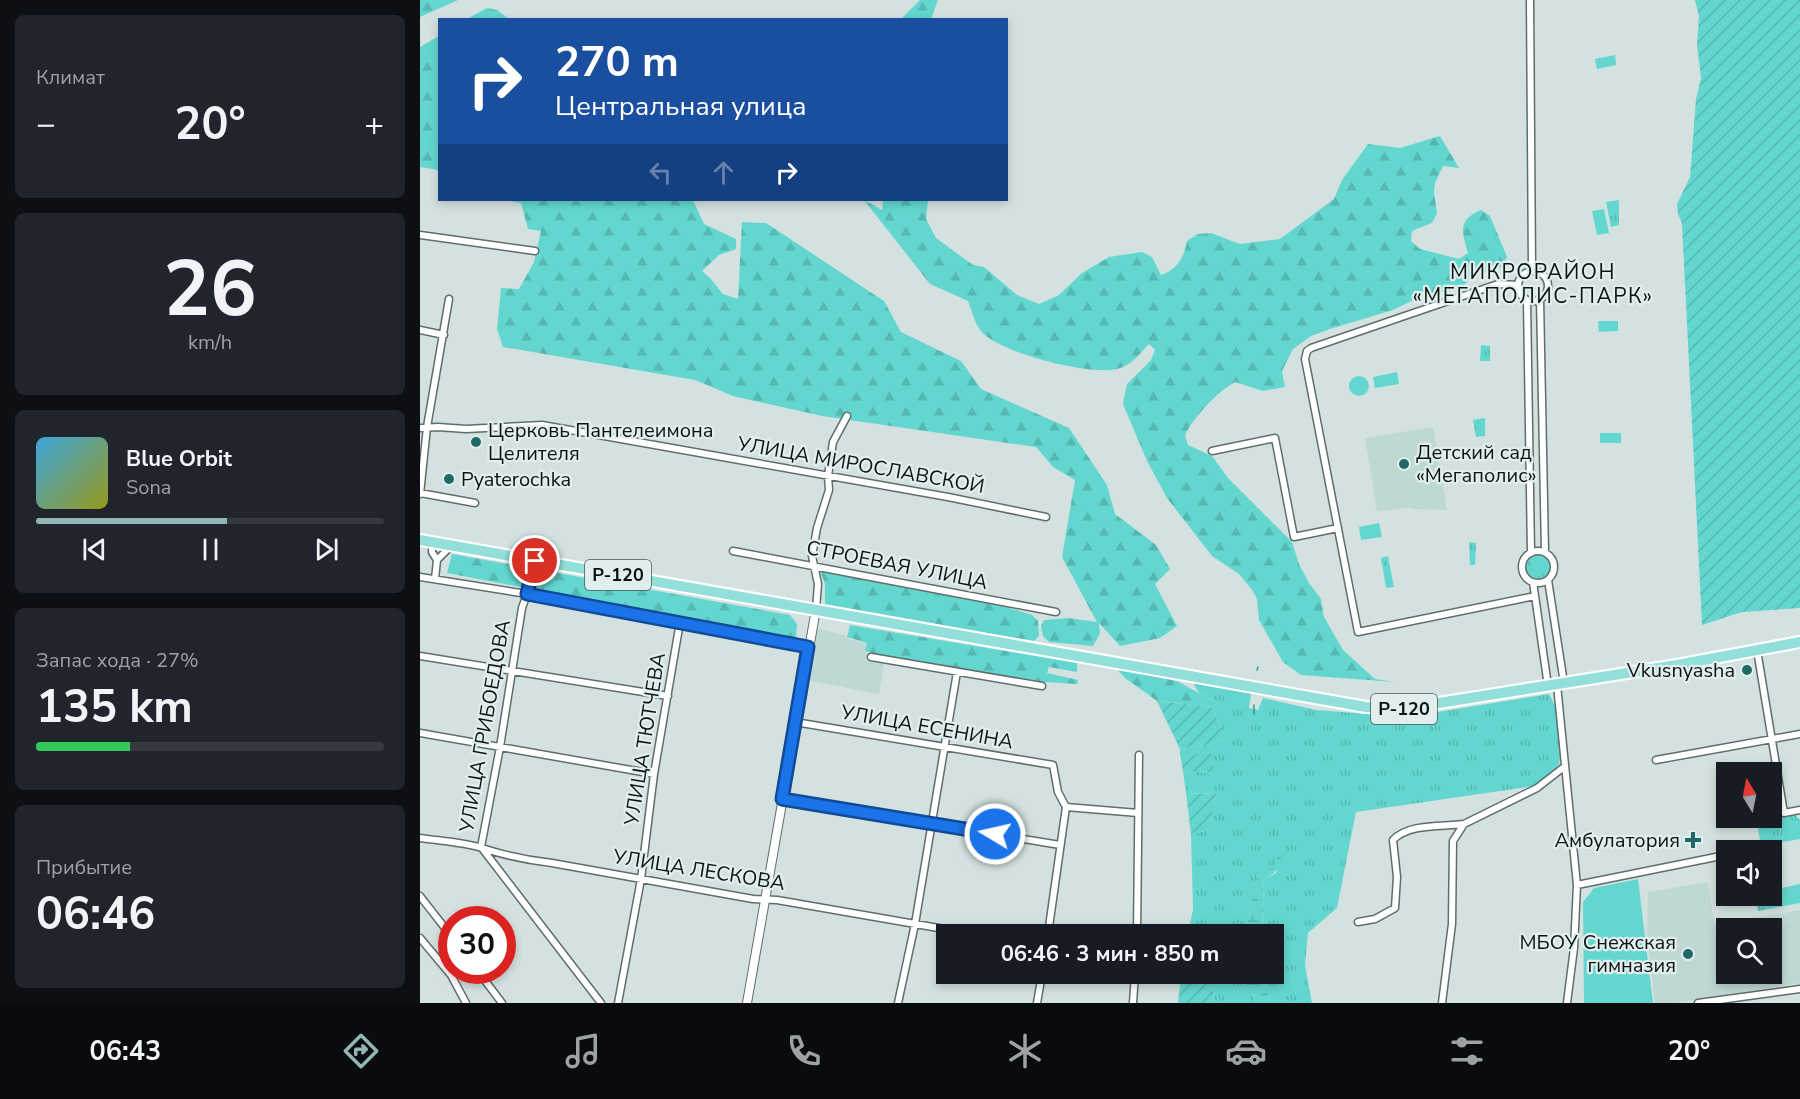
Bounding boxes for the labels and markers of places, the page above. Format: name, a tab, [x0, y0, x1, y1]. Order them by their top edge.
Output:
place label: Церковь Пантелеимона Целителя	[488, 417, 714, 467]
marker: Церковь Пантелеимона Целителя	[469, 435, 483, 449]
place label: Детский сад «Мегаполис»	[1416, 439, 1537, 489]
marker: Детский сад «Мегаполис»	[1397, 457, 1411, 471]
place label: Pyaterochka	[461, 466, 571, 493]
marker: Pyaterochka	[442, 472, 456, 486]
pin	[509, 535, 560, 586]
place label: Vkusnyasha	[1626, 657, 1735, 684]
marker: Vkusnyasha	[1740, 663, 1754, 677]
place label: Амбулатория	[1554, 827, 1680, 854]
marker: Амбулатория	[1684, 831, 1702, 849]
place label: МБОУ Снежская гимназия	[1519, 929, 1676, 979]
marker: МБОУ Снежская гимназия	[1681, 947, 1695, 961]

